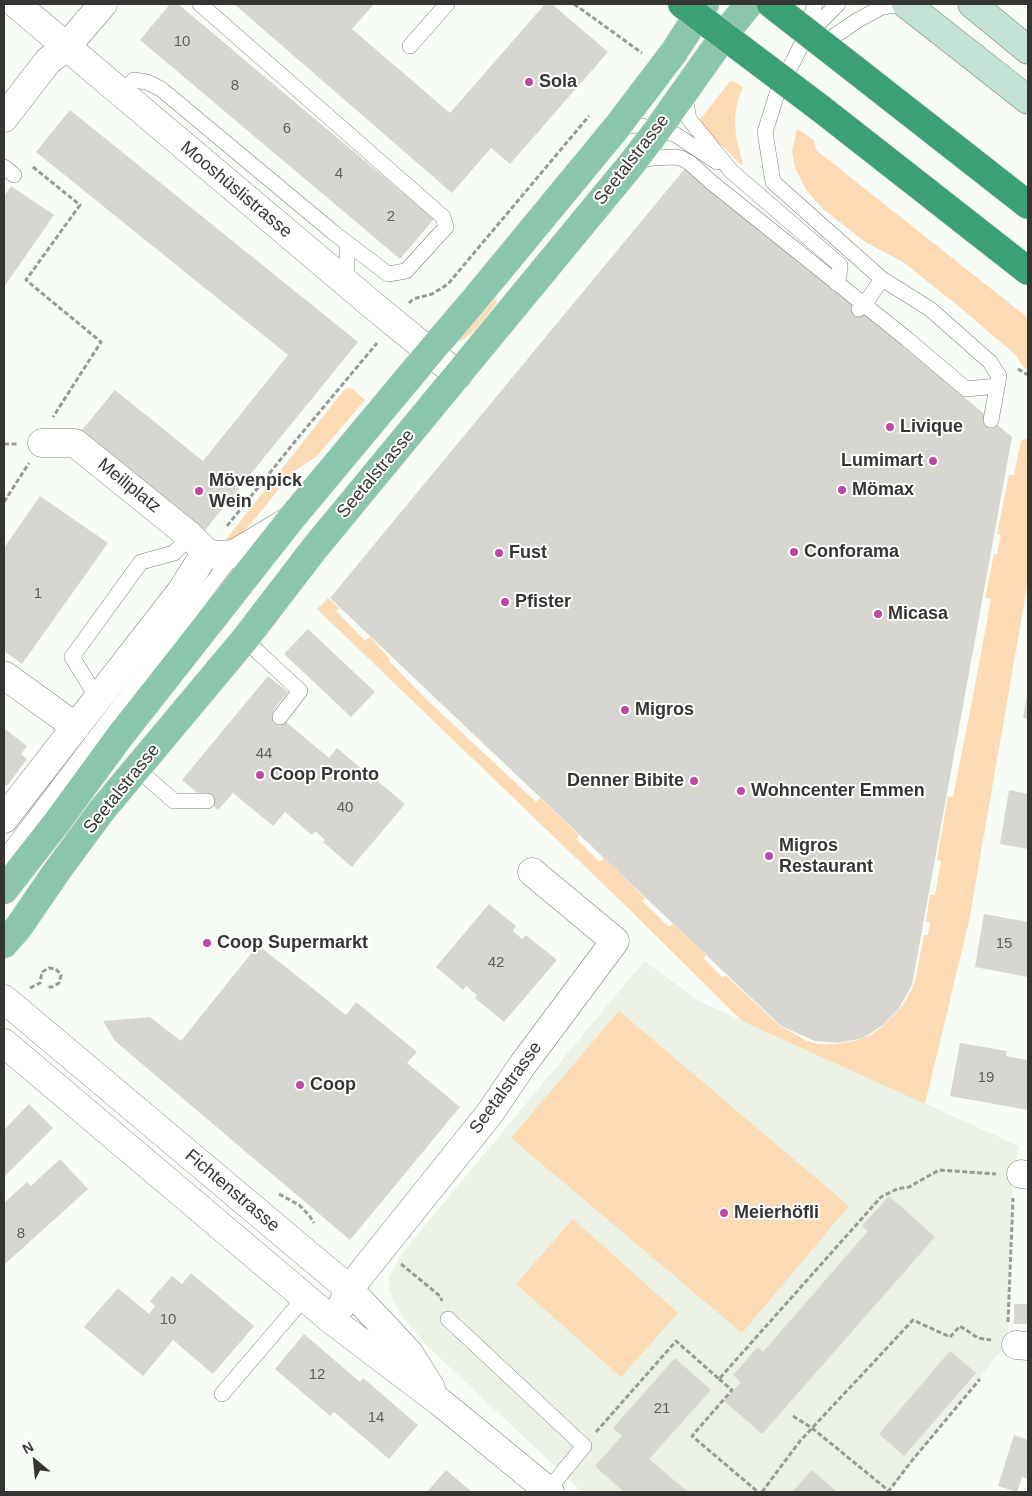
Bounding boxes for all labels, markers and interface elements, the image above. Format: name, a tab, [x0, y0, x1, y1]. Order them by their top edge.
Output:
house number: 10	[174, 33, 190, 51]
place label: Sola	[539, 71, 577, 93]
marker: Sola	[523, 76, 535, 88]
house number: 8	[231, 77, 239, 95]
street label: Seetalstrasse	[590, 110, 674, 210]
house number: 6	[283, 120, 291, 138]
street label: Mooshüslistrasse	[176, 137, 296, 243]
house number: 4	[335, 165, 343, 183]
house number: 2	[387, 208, 395, 226]
place label: Livique	[900, 416, 963, 438]
marker: Livique	[884, 421, 896, 433]
street label: Seetalstrasse	[333, 425, 419, 523]
place label: Lumimart	[841, 450, 923, 472]
street label: Meiliplatz	[93, 454, 165, 518]
marker: Lumimart	[927, 455, 939, 467]
place label: Mövenpick Wein	[209, 470, 302, 512]
place label: Mömax	[852, 479, 914, 501]
marker: Mömax	[836, 484, 848, 496]
marker: Mövenpick Wein	[193, 485, 205, 497]
place label: Conforama	[804, 541, 899, 563]
place label: Fust	[509, 542, 547, 564]
marker: Conforama	[788, 546, 800, 558]
marker: Fust	[493, 547, 505, 559]
house number: 1	[34, 585, 42, 603]
place label: Pfister	[515, 591, 571, 613]
marker: Pfister	[499, 596, 511, 608]
place label: Micasa	[888, 603, 948, 625]
marker: Micasa	[872, 608, 884, 620]
place label: Migros	[635, 699, 694, 721]
marker: Migros	[619, 704, 631, 716]
street label: Seetalstrasse	[79, 740, 165, 838]
house number: 44	[256, 745, 272, 763]
place label: Coop Pronto	[270, 764, 379, 786]
marker: Coop Pronto	[254, 769, 266, 781]
place label: Denner Bibite	[567, 770, 684, 792]
marker: Denner Bibite	[688, 775, 700, 787]
place label: Wohncenter Emmen	[751, 780, 925, 802]
marker: Wohncenter Emmen	[735, 785, 747, 797]
house number: 40	[337, 799, 353, 817]
place label: Migros Restaurant	[779, 835, 873, 878]
marker: Migros Restaurant	[763, 850, 775, 862]
place label: Coop Supermarkt	[217, 932, 368, 954]
house number: 15	[996, 935, 1012, 953]
marker: Coop Supermarkt	[201, 937, 213, 949]
house number: 42	[488, 954, 504, 972]
street label: Seetalstrasse	[465, 1038, 547, 1138]
house number: 19	[978, 1069, 994, 1087]
place label: Coop	[310, 1074, 356, 1096]
marker: Coop	[294, 1079, 306, 1091]
street label: Fichtenstrasse	[180, 1145, 284, 1237]
place label: Meierhöfli	[734, 1202, 819, 1224]
marker: Meierhöfli	[718, 1207, 730, 1219]
house number: 8	[17, 1225, 25, 1243]
house number: 10	[160, 1311, 176, 1329]
house number: 12	[309, 1366, 325, 1384]
house number: 21	[654, 1400, 670, 1418]
house number: 14	[368, 1409, 384, 1427]
north arrow	[10, 1436, 60, 1486]
text: N	[20, 1438, 36, 1457]

